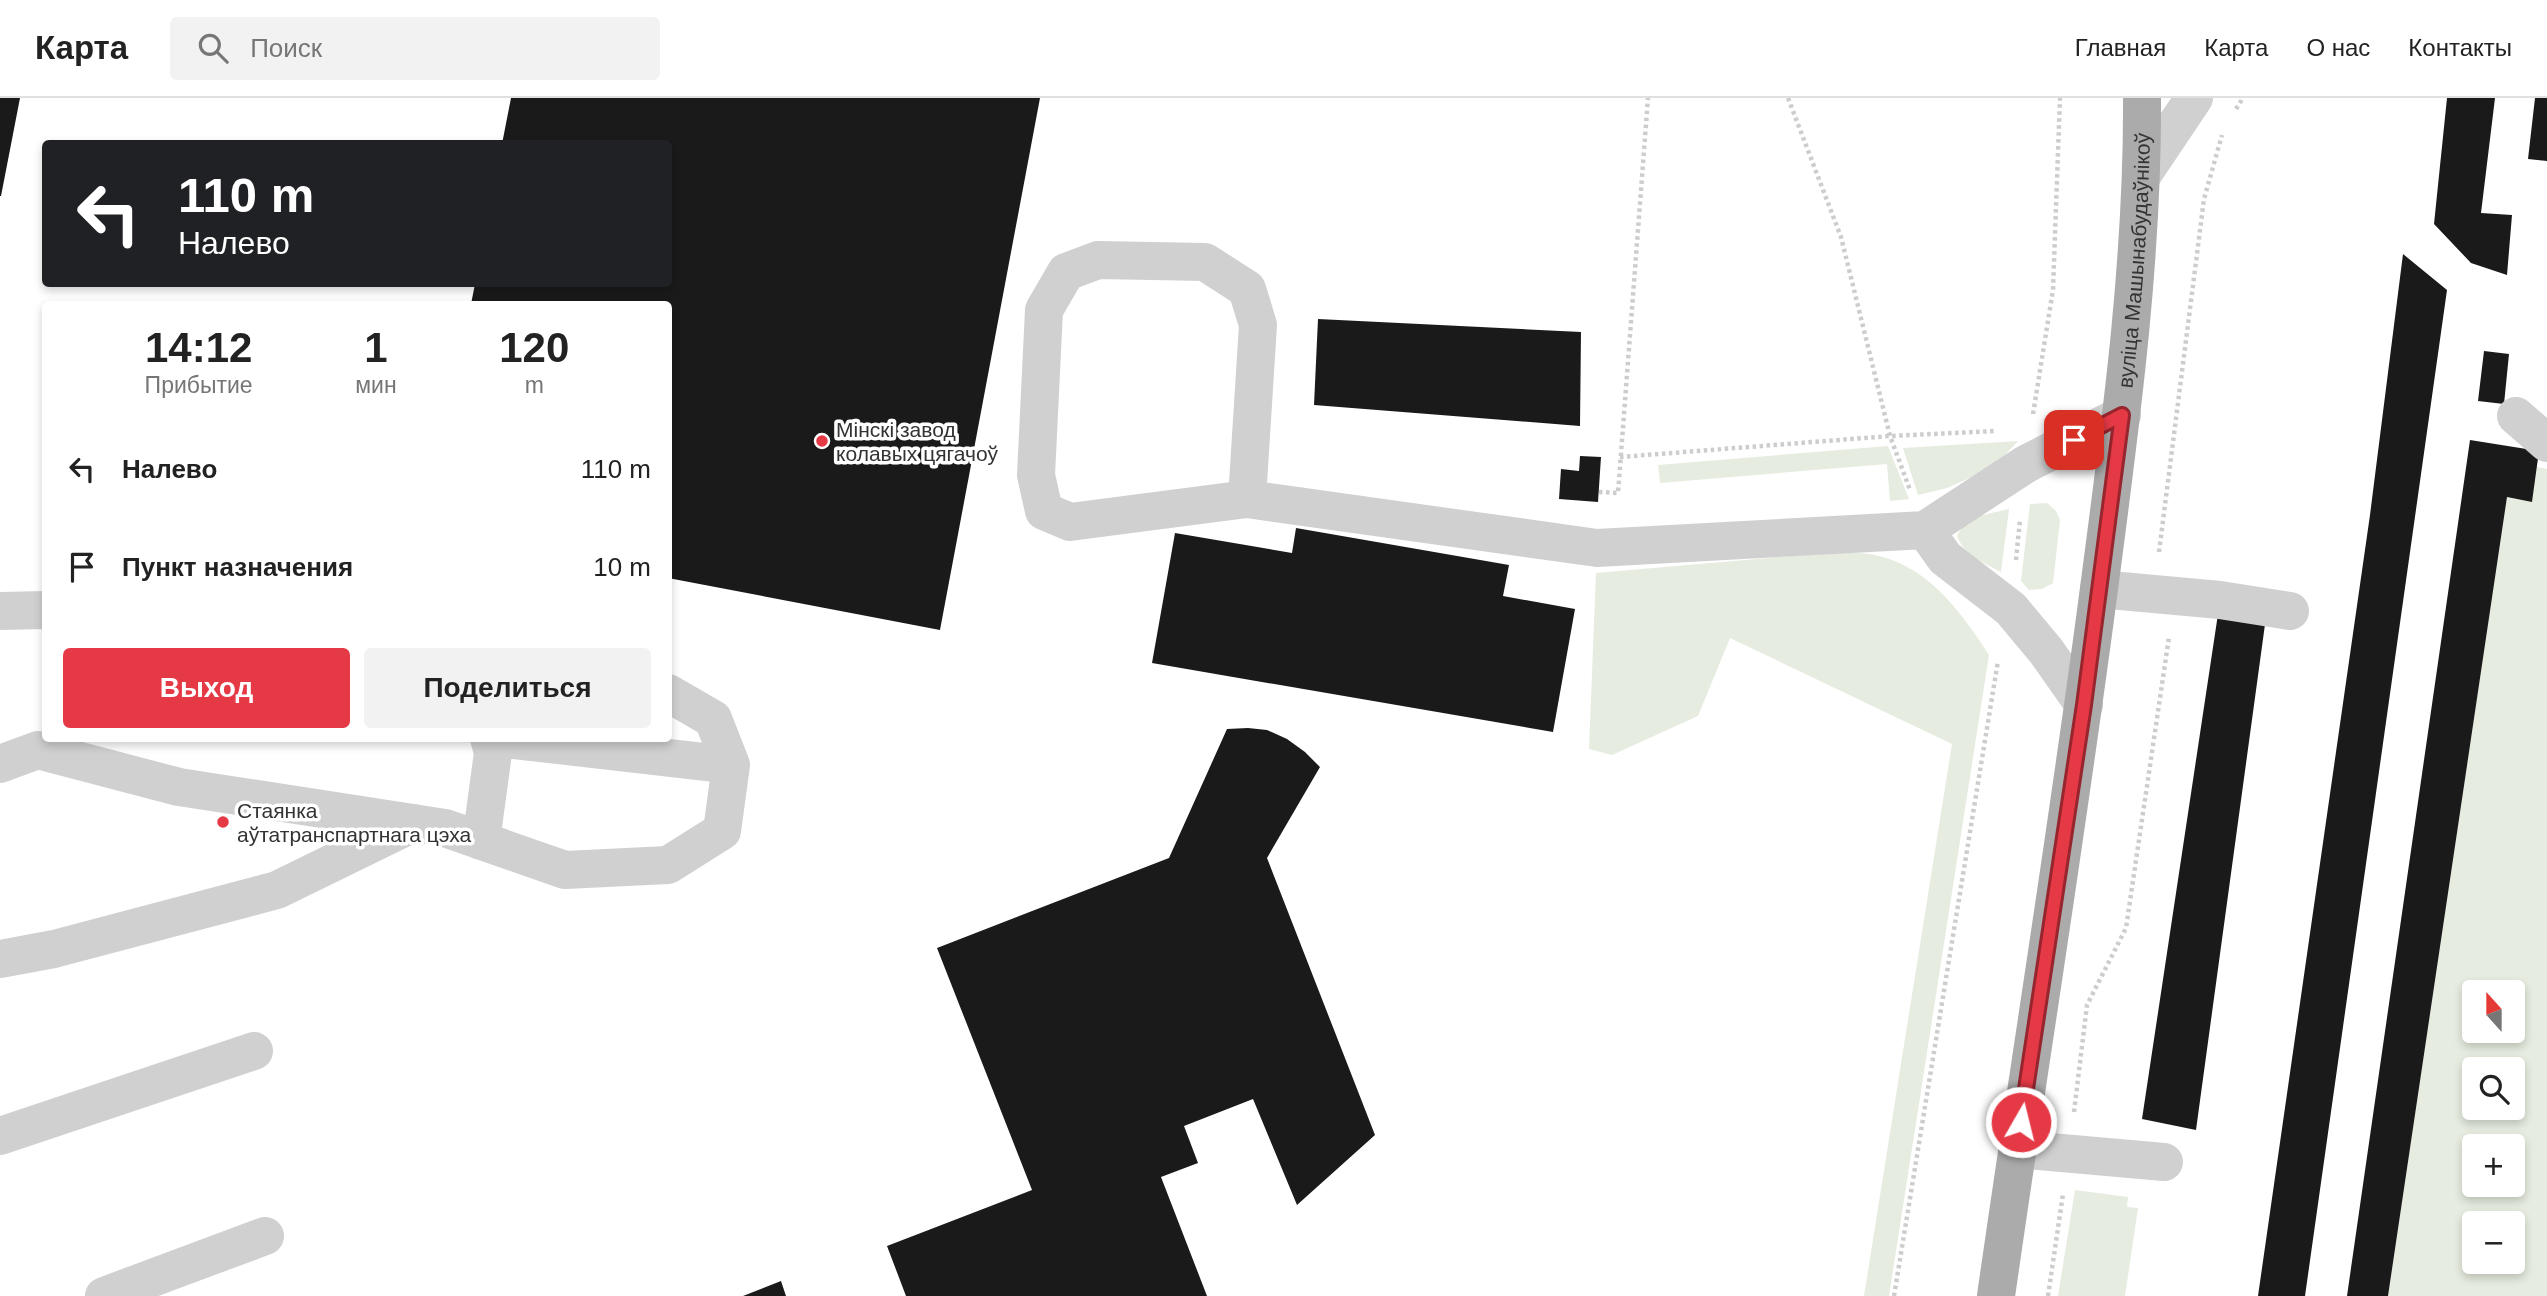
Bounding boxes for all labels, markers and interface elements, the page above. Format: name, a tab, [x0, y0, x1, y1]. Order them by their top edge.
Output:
search box	[170, 17, 660, 80]
text: Карта	[35, 29, 128, 66]
icon: search	[194, 29, 232, 67]
text: Поиск	[250, 33, 322, 63]
text: Главная	[2075, 34, 2166, 61]
text: Карта	[2204, 34, 2268, 61]
text: О нас	[2306, 34, 2370, 61]
text: Контакты	[2408, 34, 2512, 61]
street label: вуліца Машынабудаўнікоў	[2113, 132, 2153, 389]
icon: left	[63, 168, 154, 259]
text: 110 m	[178, 168, 314, 222]
text: Налево	[178, 225, 290, 261]
text: 14:12	[145, 324, 252, 371]
text: 1	[364, 324, 388, 371]
text: 120	[499, 324, 569, 371]
text: Прибытие	[145, 372, 253, 398]
text: мин	[355, 372, 397, 398]
text: m	[525, 372, 544, 398]
pin	[2044, 410, 2104, 470]
place label: Мінскі завод колавых цягачоў	[836, 418, 999, 465]
icon: arrive	[2055, 421, 2093, 459]
marker: Мінскі завод колавых цягачоў	[814, 433, 830, 449]
icon: left	[63, 450, 101, 488]
text: Налево	[122, 454, 217, 484]
text: 110 m	[581, 454, 651, 484]
icon: arrive	[63, 548, 101, 586]
text: Пункт назначения	[122, 552, 353, 582]
text: 10 m	[593, 552, 651, 582]
button: Выход	[63, 648, 350, 728]
button: Поделиться	[364, 648, 651, 728]
place label: Стаянка аўтатранспартнага цэха	[237, 799, 471, 846]
marker: Стаянка аўтатранспартнага цэха	[215, 814, 231, 830]
north arrow	[2462, 980, 2525, 1043]
map controls	[2462, 980, 2525, 1274]
button: search	[2462, 1057, 2525, 1120]
position arrow	[1984, 1085, 2058, 1159]
button: +	[2462, 1134, 2525, 1197]
button: −	[2462, 1211, 2525, 1274]

